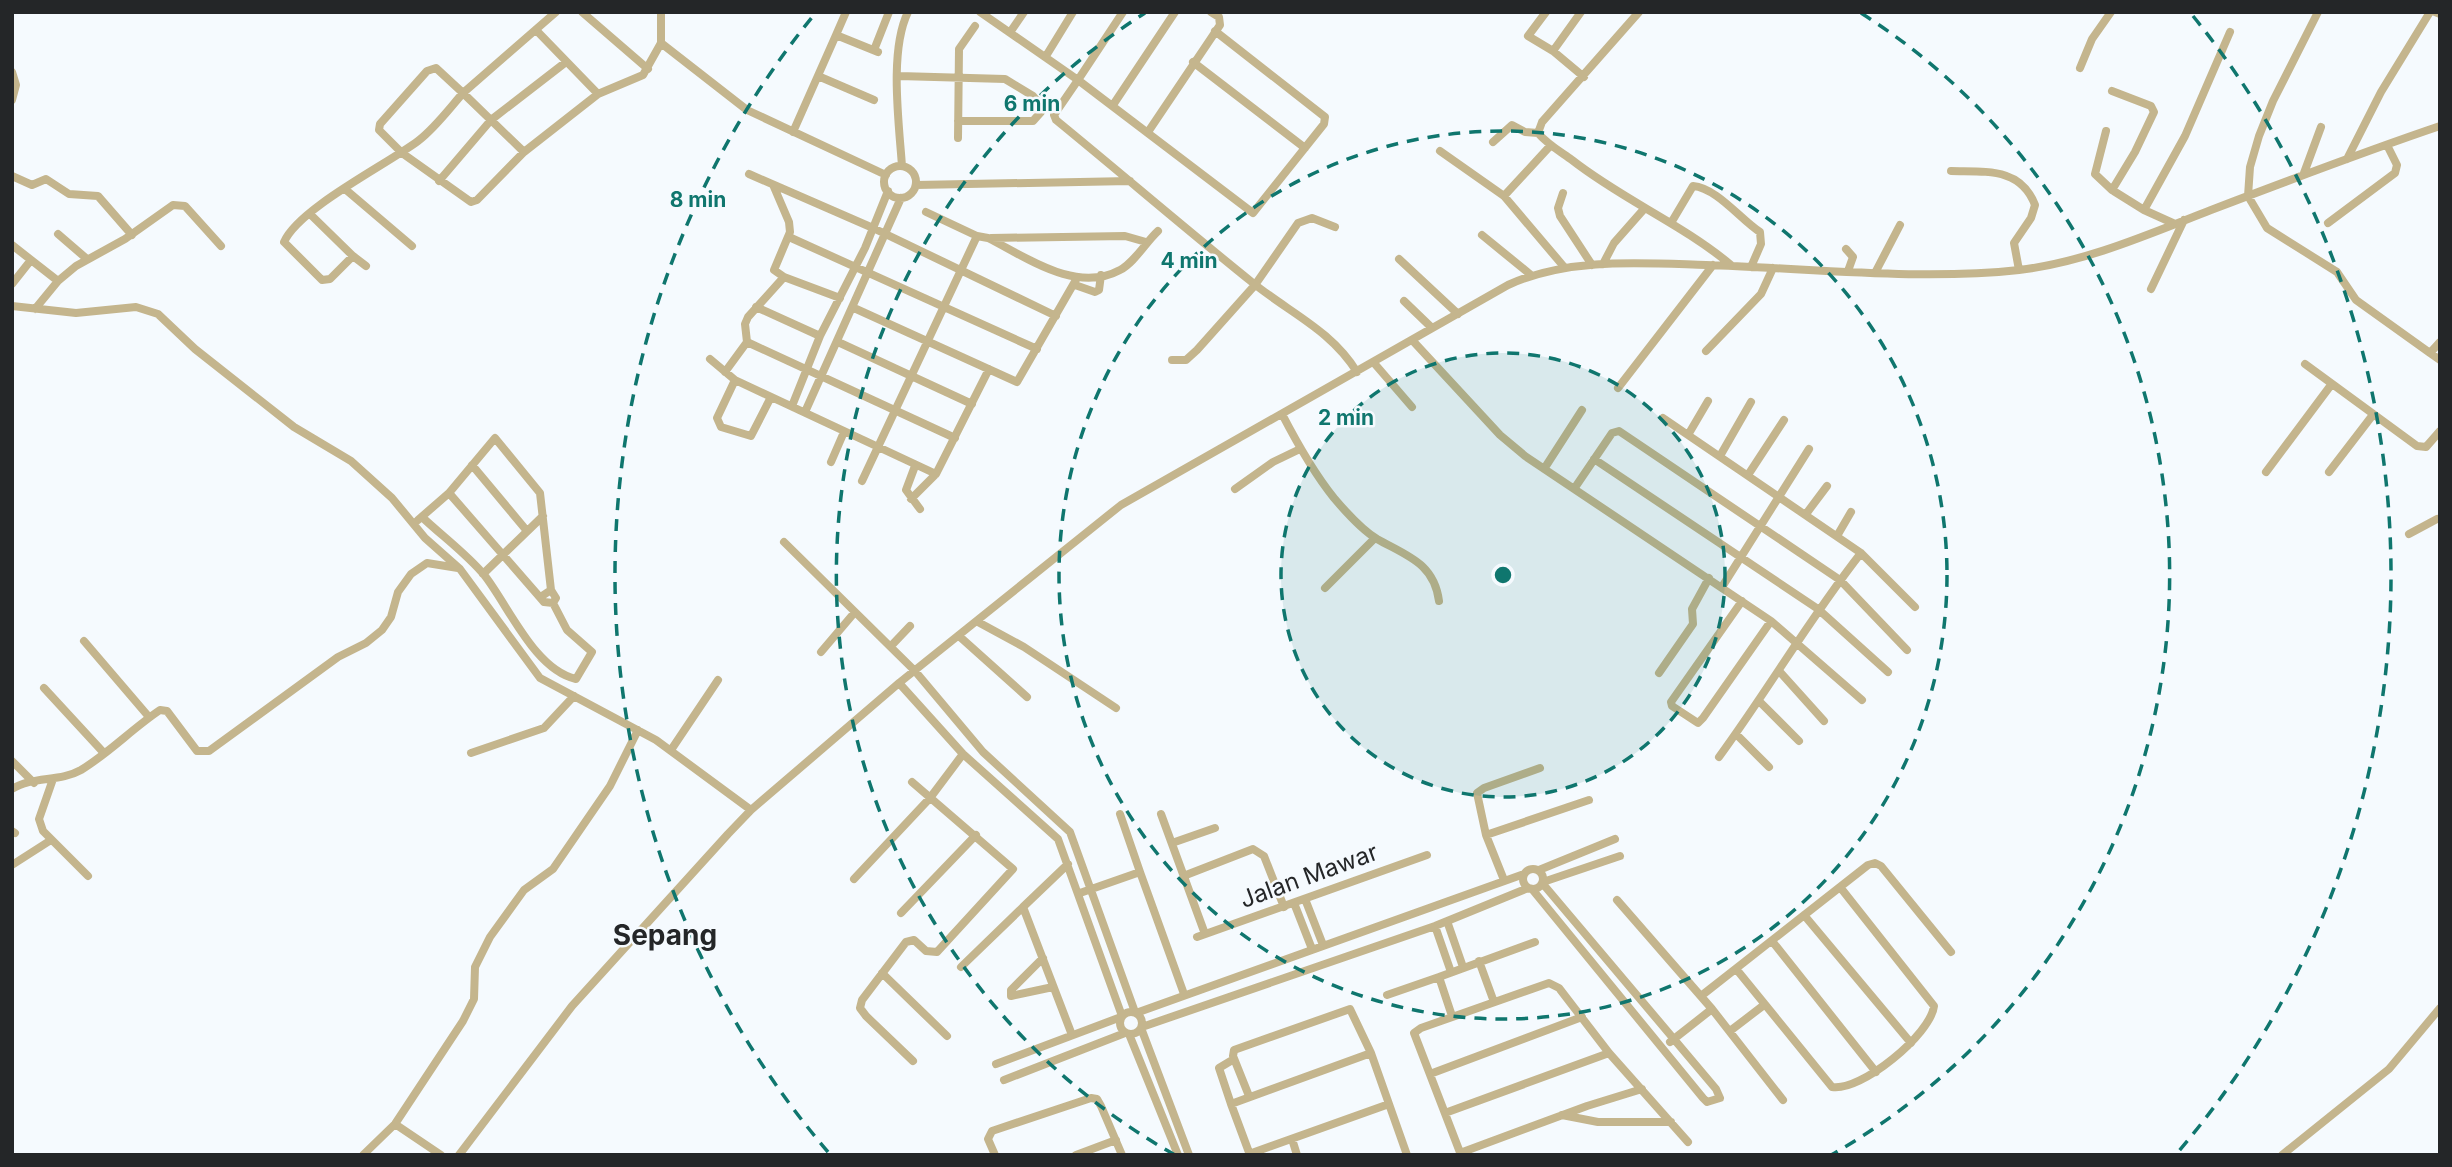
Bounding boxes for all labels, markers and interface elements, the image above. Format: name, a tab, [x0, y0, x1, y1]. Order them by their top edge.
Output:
text: 6 min	[1004, 91, 1060, 116]
text: 8 min	[670, 187, 726, 212]
text: 4 min	[1160, 248, 1218, 273]
text: 2 min	[1318, 405, 1374, 430]
centre of rings	[1491, 563, 1515, 587]
street label: Jalan Mawar	[1236, 837, 1382, 914]
district label: Sepang	[613, 918, 717, 952]

